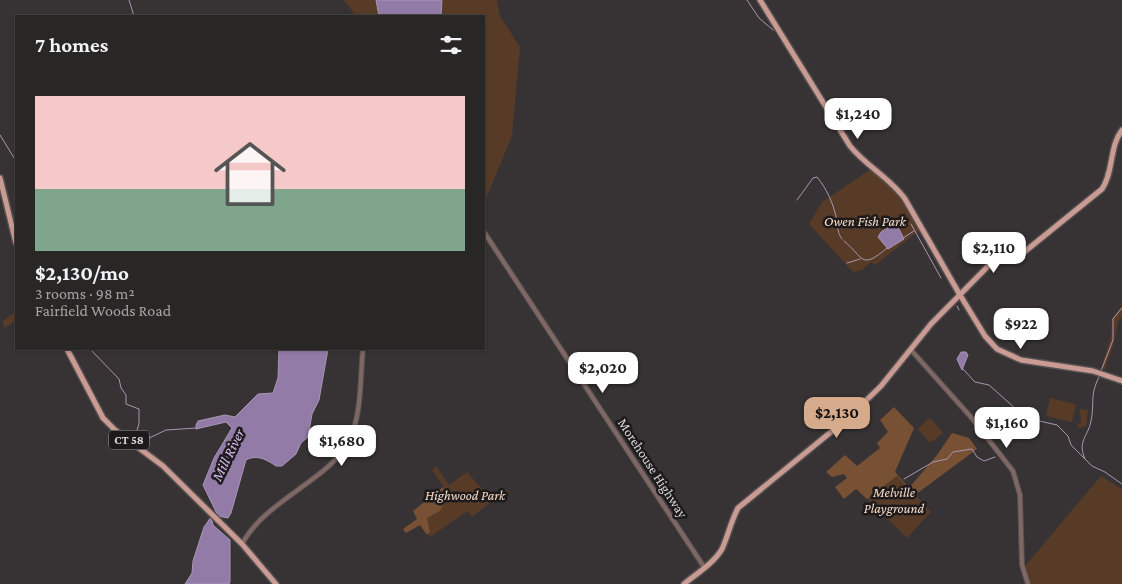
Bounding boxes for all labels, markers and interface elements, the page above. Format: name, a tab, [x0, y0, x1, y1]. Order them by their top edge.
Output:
icon: filters	[437, 31, 465, 59]
text: 7 homes	[35, 33, 108, 57]
pin: $1,240	[817, 98, 899, 140]
text: $1,240	[836, 105, 880, 122]
icon: home	[205, 129, 295, 219]
park label: Owen Fish Park	[824, 213, 907, 229]
pin: $2,110	[953, 232, 1035, 274]
text: $2,110	[973, 239, 1015, 256]
text: $2,130/mo	[35, 261, 129, 285]
text: 3 rooms · 98 m²	[35, 285, 135, 302]
text: Fairfield Woods Road	[35, 302, 171, 319]
pin: $922	[991, 308, 1051, 350]
text: $922	[1005, 315, 1037, 332]
pin: $2,020	[562, 352, 644, 394]
text: $2,020	[579, 359, 627, 376]
pin: $2,130	[796, 396, 878, 439]
text: $2,130	[815, 404, 859, 421]
pin: $1,160	[966, 406, 1048, 449]
text: $1,160	[986, 414, 1028, 431]
street label: Morehouse Highway	[615, 415, 692, 521]
pin: $1,680	[301, 424, 383, 467]
water label: Mill River	[208, 426, 248, 485]
road number: CT 58	[109, 430, 149, 450]
text: $1,680	[319, 432, 365, 449]
park label: Melville Playground	[864, 484, 925, 516]
park label: Highwood Park	[425, 487, 506, 503]

